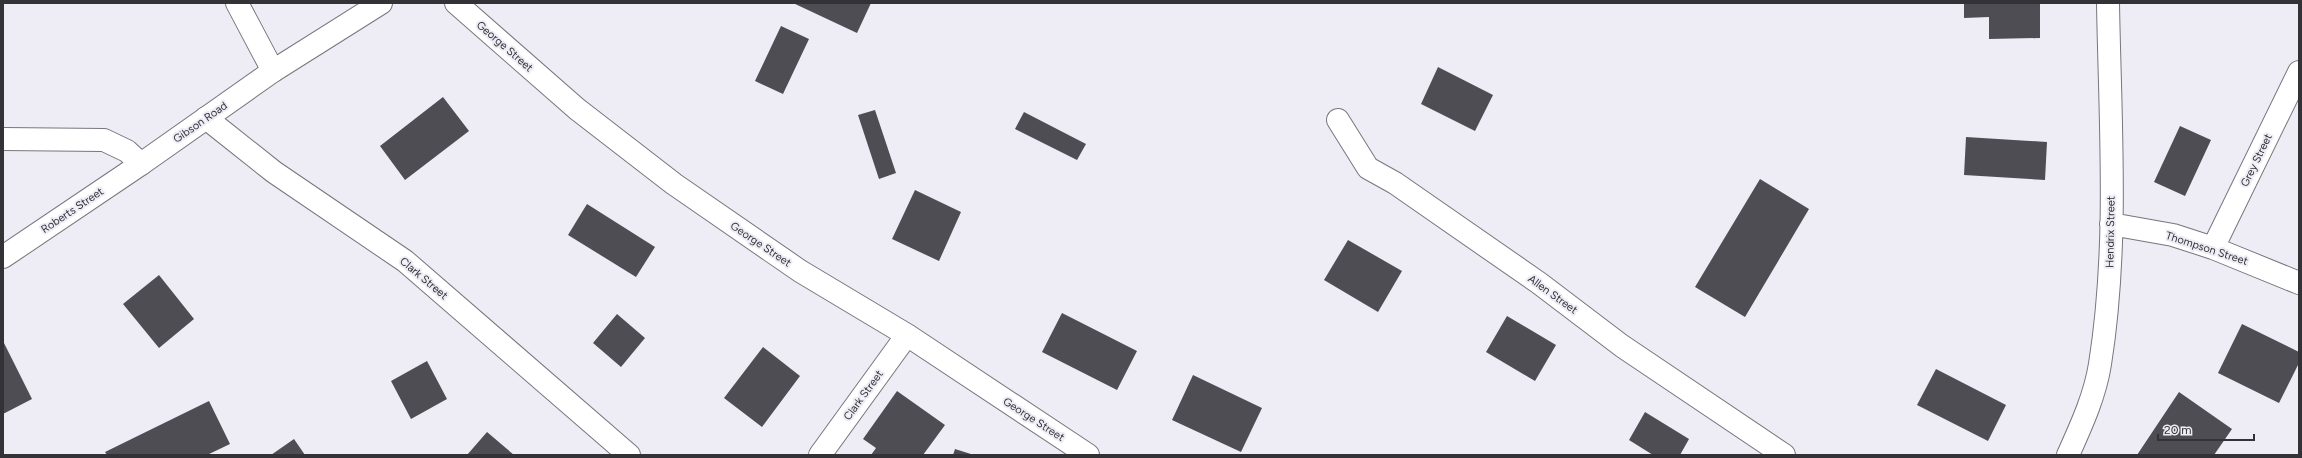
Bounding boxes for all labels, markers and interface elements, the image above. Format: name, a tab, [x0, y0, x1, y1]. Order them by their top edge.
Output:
street label: George Street	[474, 18, 536, 74]
street label: Gibson Road	[171, 99, 230, 146]
street label: Grey Street	[2238, 132, 2275, 189]
street label: Roberts Street	[39, 185, 106, 236]
street label: Hendrix Street	[2103, 196, 2118, 268]
street label: George Street	[728, 219, 794, 270]
street label: Thompson Street	[2164, 229, 2250, 268]
street label: Clark Street	[397, 255, 450, 302]
street label: Allen Street	[1525, 272, 1580, 317]
street label: Clark Street	[841, 368, 886, 423]
street label: George Street	[1001, 395, 1067, 444]
scale bar	[2158, 416, 2254, 442]
text: 20 m	[2164, 423, 2192, 437]

